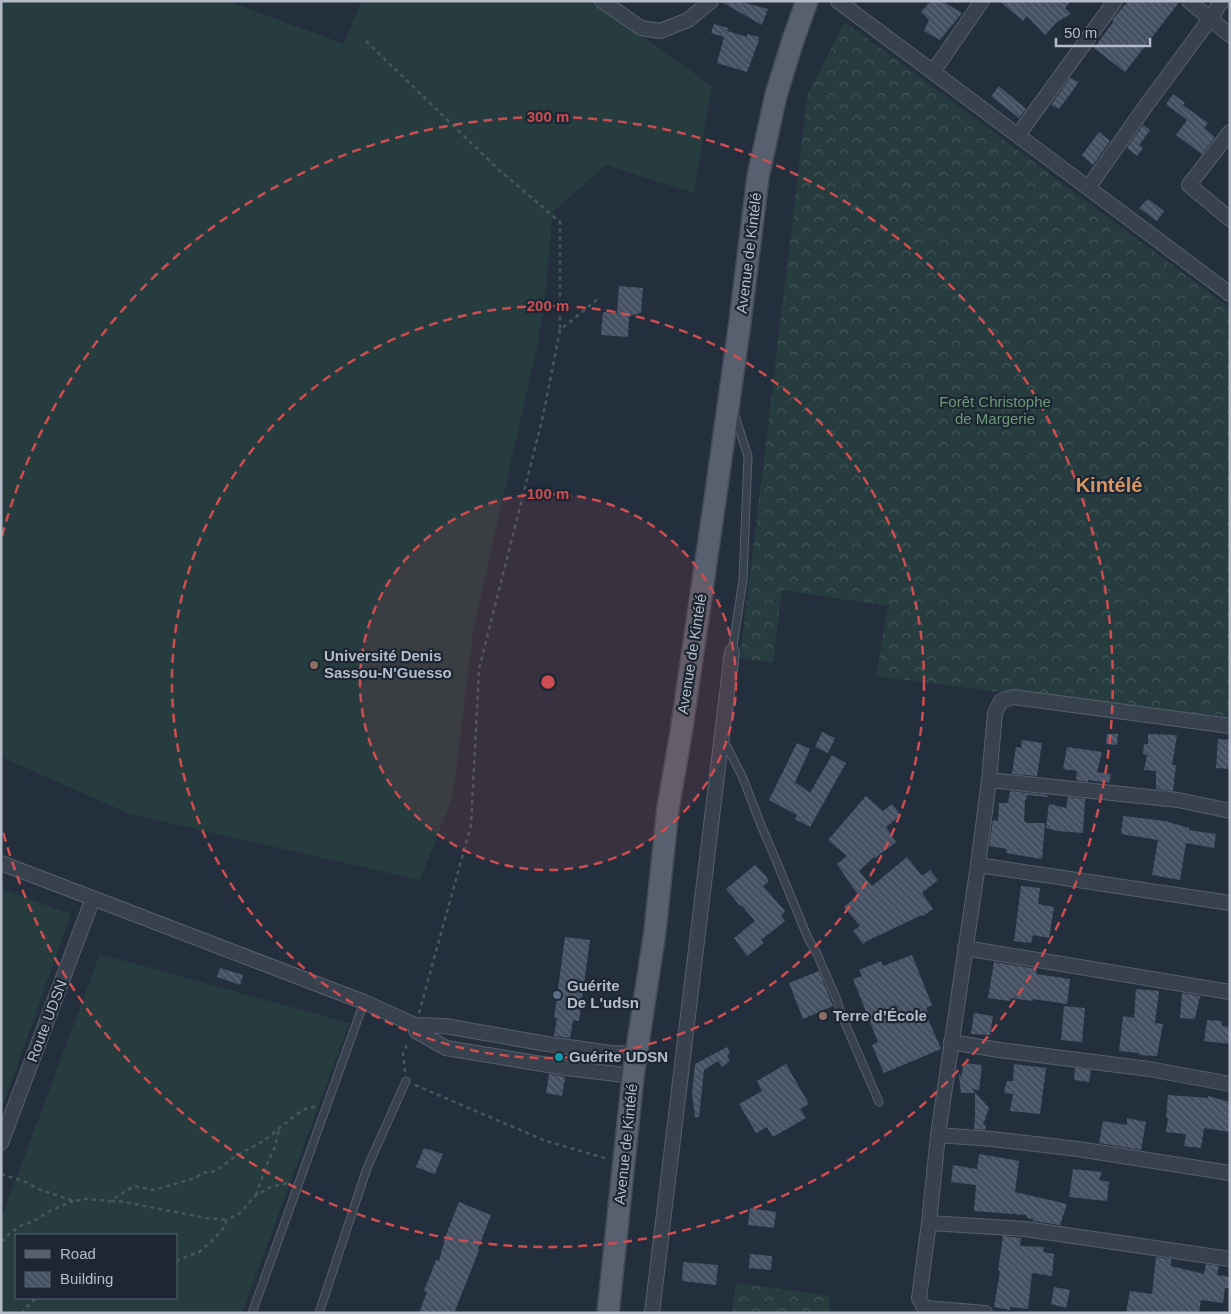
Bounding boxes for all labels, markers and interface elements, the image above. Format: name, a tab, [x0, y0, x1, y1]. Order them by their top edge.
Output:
scale bar	[1056, 15, 1150, 47]
text: 50 m	[1064, 24, 1097, 41]
text: 300 m	[527, 108, 569, 125]
street label: Avenue de Kintélé	[733, 192, 764, 314]
text: 200 m	[527, 297, 569, 314]
park label: Forêt Christophe de Margerie	[939, 393, 1051, 427]
district label: Kintélé	[1076, 474, 1142, 496]
text: 100 m	[527, 485, 569, 502]
street label: Avenue de Kintélé	[674, 593, 709, 715]
place label: Université Denis Sassou-N'Guesso	[324, 647, 452, 681]
marker: Université Denis Sassou-N'Guesso	[308, 659, 320, 671]
centre of rings	[539, 673, 557, 691]
street label: Route UDSN	[23, 977, 70, 1064]
place label: Guérite De L'udsn	[567, 977, 639, 1011]
marker: Guérite De L'udsn	[551, 989, 563, 1001]
place label: Terre d’École	[833, 1007, 927, 1024]
marker: Terre d’École	[817, 1010, 829, 1022]
place label: Guérite UDSN	[569, 1048, 668, 1065]
marker: Guérite UDSN	[553, 1051, 565, 1063]
street label: Avenue de Kintélé	[611, 1083, 640, 1205]
legend	[15, 1234, 178, 1299]
text: Road	[60, 1245, 96, 1262]
text: Building	[60, 1270, 113, 1287]

